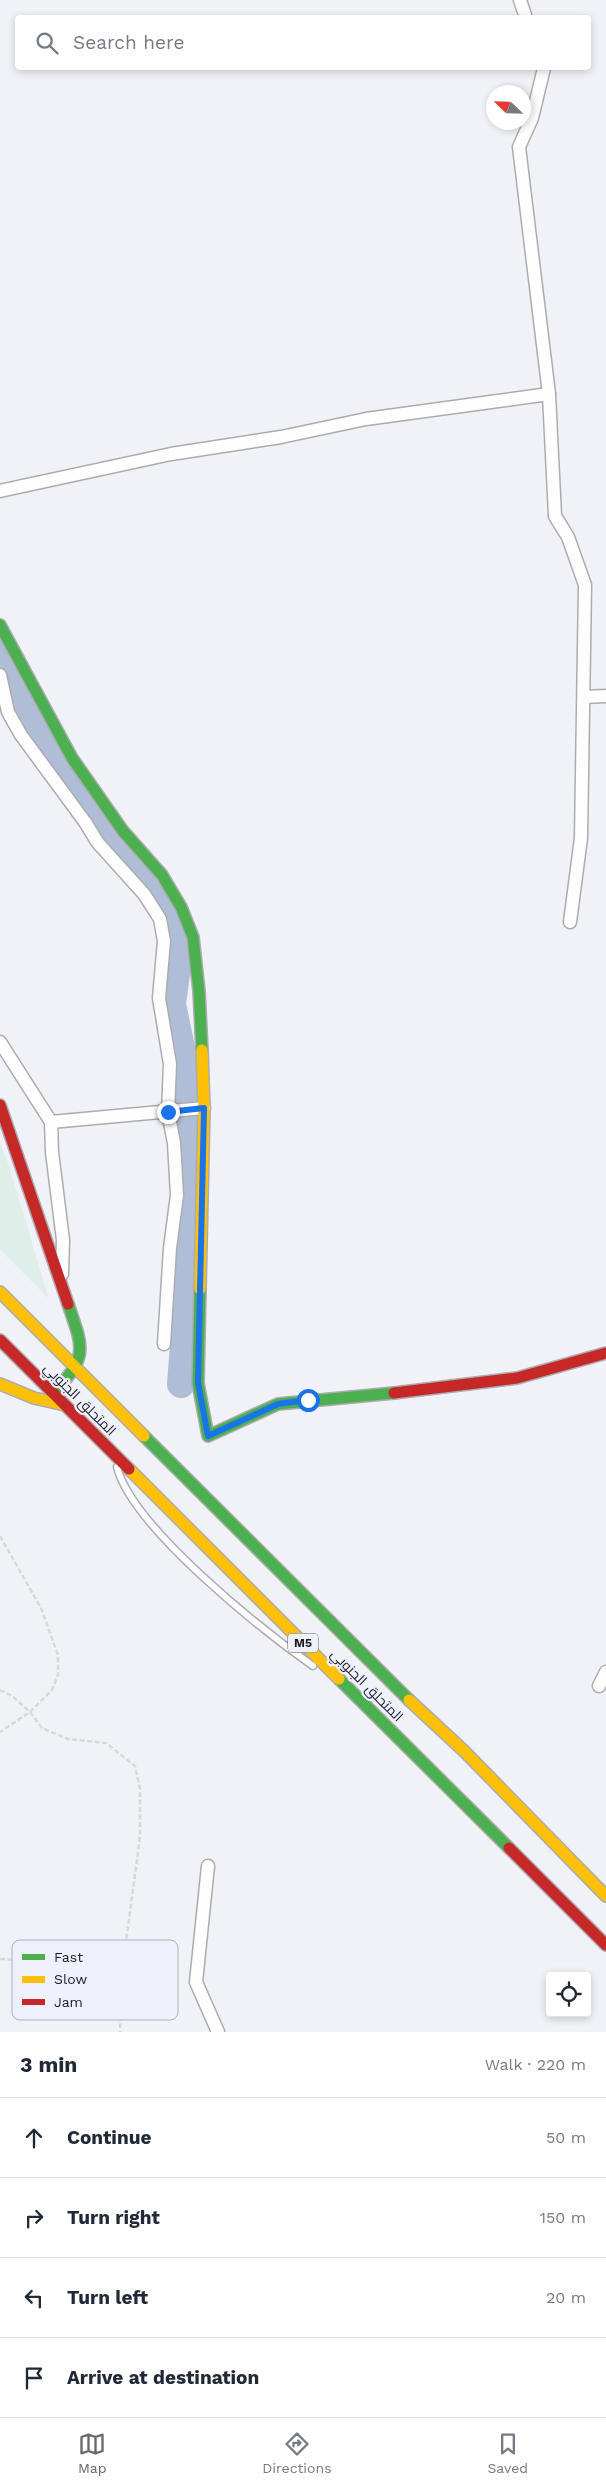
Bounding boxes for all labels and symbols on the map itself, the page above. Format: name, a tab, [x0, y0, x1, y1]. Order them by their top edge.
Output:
north arrow	[486, 85, 531, 130]
route end	[157, 1101, 180, 1124]
street label: المتحلق الجنوبي	[38, 1360, 119, 1441]
route start	[297, 1389, 320, 1412]
road number: M5	[288, 1634, 318, 1652]
street label: المتحلق الجنوبي	[325, 1646, 406, 1727]
legend	[12, 1940, 178, 2020]
text: Fast	[54, 1949, 83, 1965]
text: Slow	[54, 1971, 87, 1987]
text: Jam	[54, 1994, 83, 2010]

